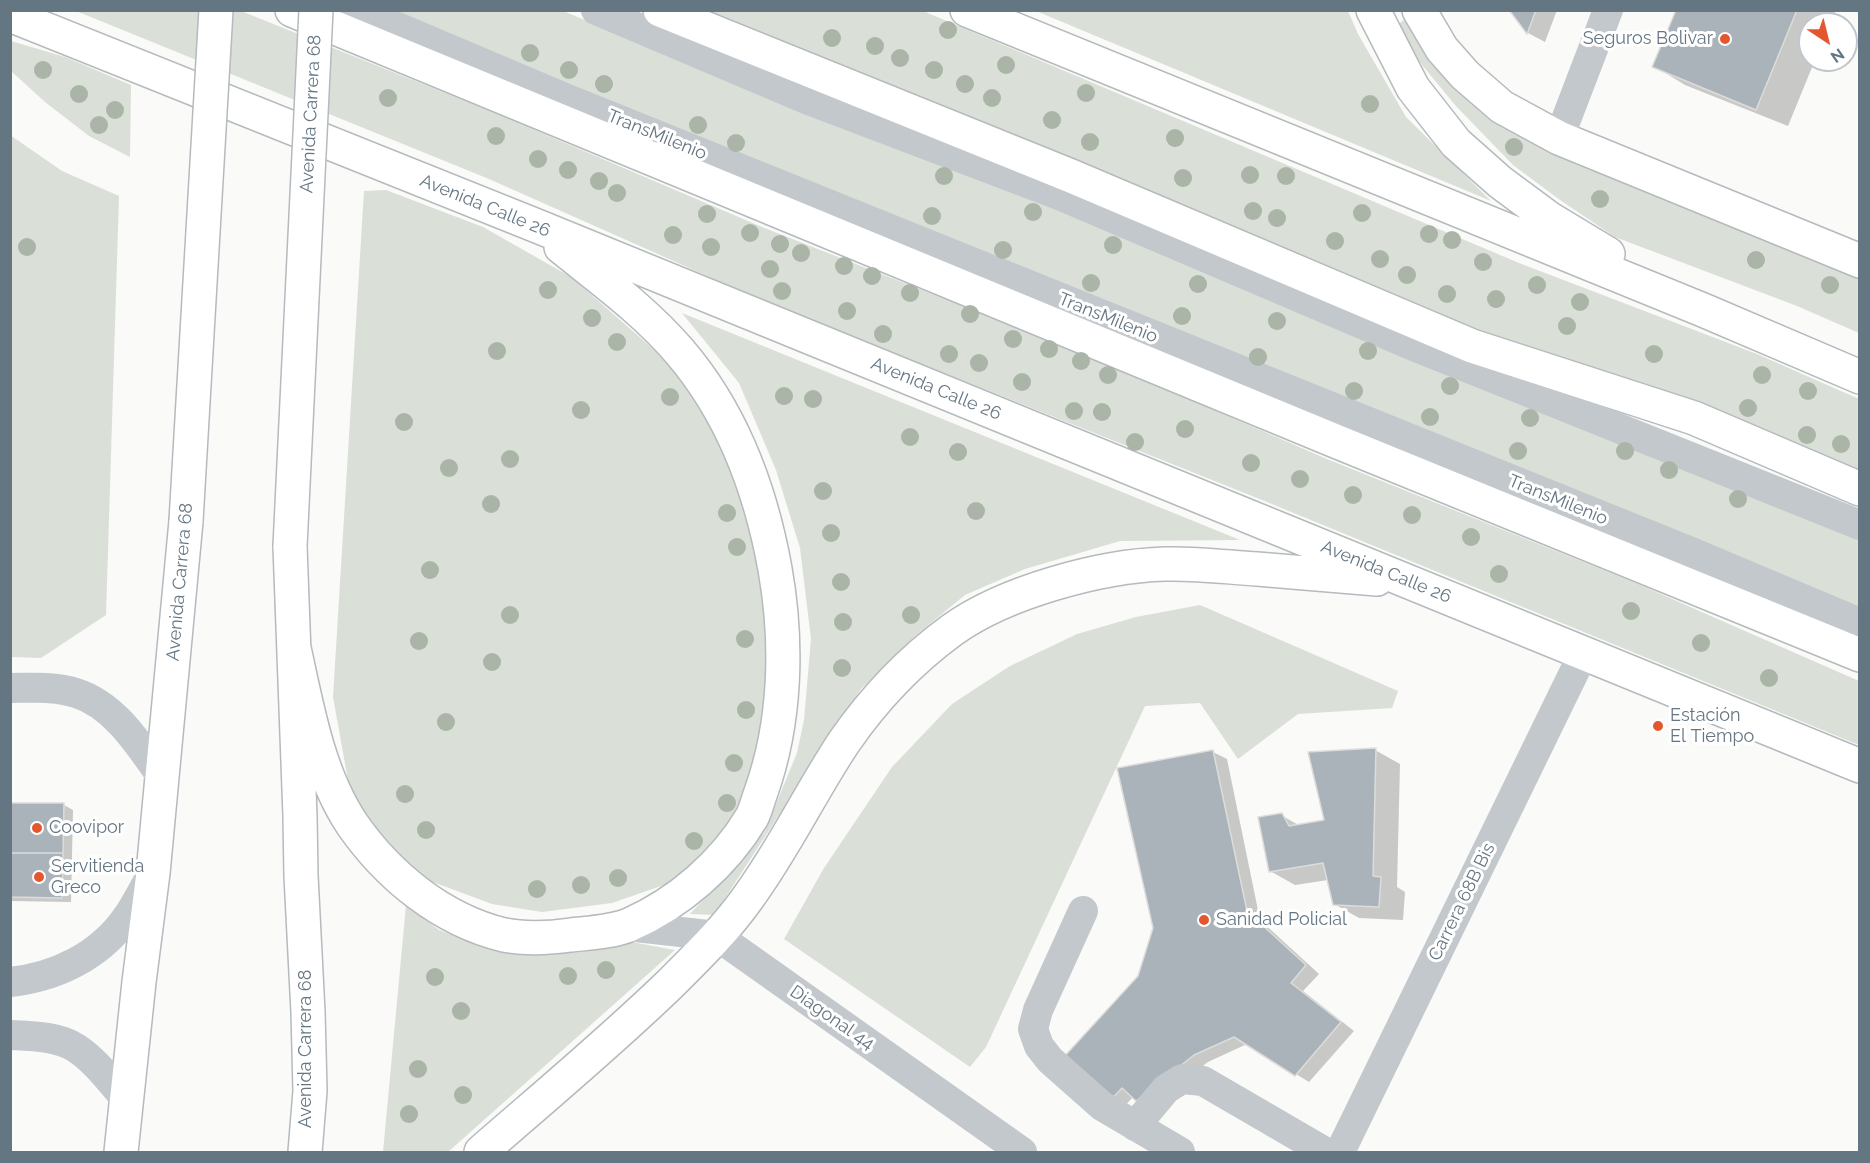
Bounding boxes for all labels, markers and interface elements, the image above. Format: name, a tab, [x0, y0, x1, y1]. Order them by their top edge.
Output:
north arrow	[1798, 12, 1858, 72]
place label: Seguros Bolivar	[1583, 28, 1713, 50]
marker: Seguros Bolivar	[1718, 32, 1732, 46]
street label: Avenida Carrera 68	[296, 34, 326, 194]
text: N	[1827, 44, 1848, 67]
street label: TransMilenio	[604, 105, 710, 165]
street label: Avenida Calle 26	[417, 170, 553, 242]
street label: TransMilenio	[1055, 288, 1161, 348]
street label: Avenida Calle 26	[868, 353, 1004, 425]
street label: TransMilenio	[1505, 470, 1611, 530]
street label: Avenida Carrera 68	[162, 502, 198, 662]
street label: Avenida Calle 26	[1318, 536, 1454, 608]
place label: Estación El Tiempo	[1670, 705, 1754, 748]
marker: Estación El Tiempo	[1651, 719, 1665, 733]
place label: Coovipor	[49, 817, 124, 839]
marker: Coovipor	[30, 821, 44, 835]
street label: Carrera 68B Bis	[1424, 840, 1500, 964]
place label: Servitienda Greco	[51, 856, 144, 898]
marker: Servitienda Greco	[32, 870, 46, 884]
place label: Sanidad Policial	[1216, 909, 1347, 931]
marker: Sanidad Policial	[1197, 913, 1211, 927]
street label: Avenida Carrera 68	[295, 970, 317, 1128]
street label: Diagonal 44	[786, 981, 878, 1055]

